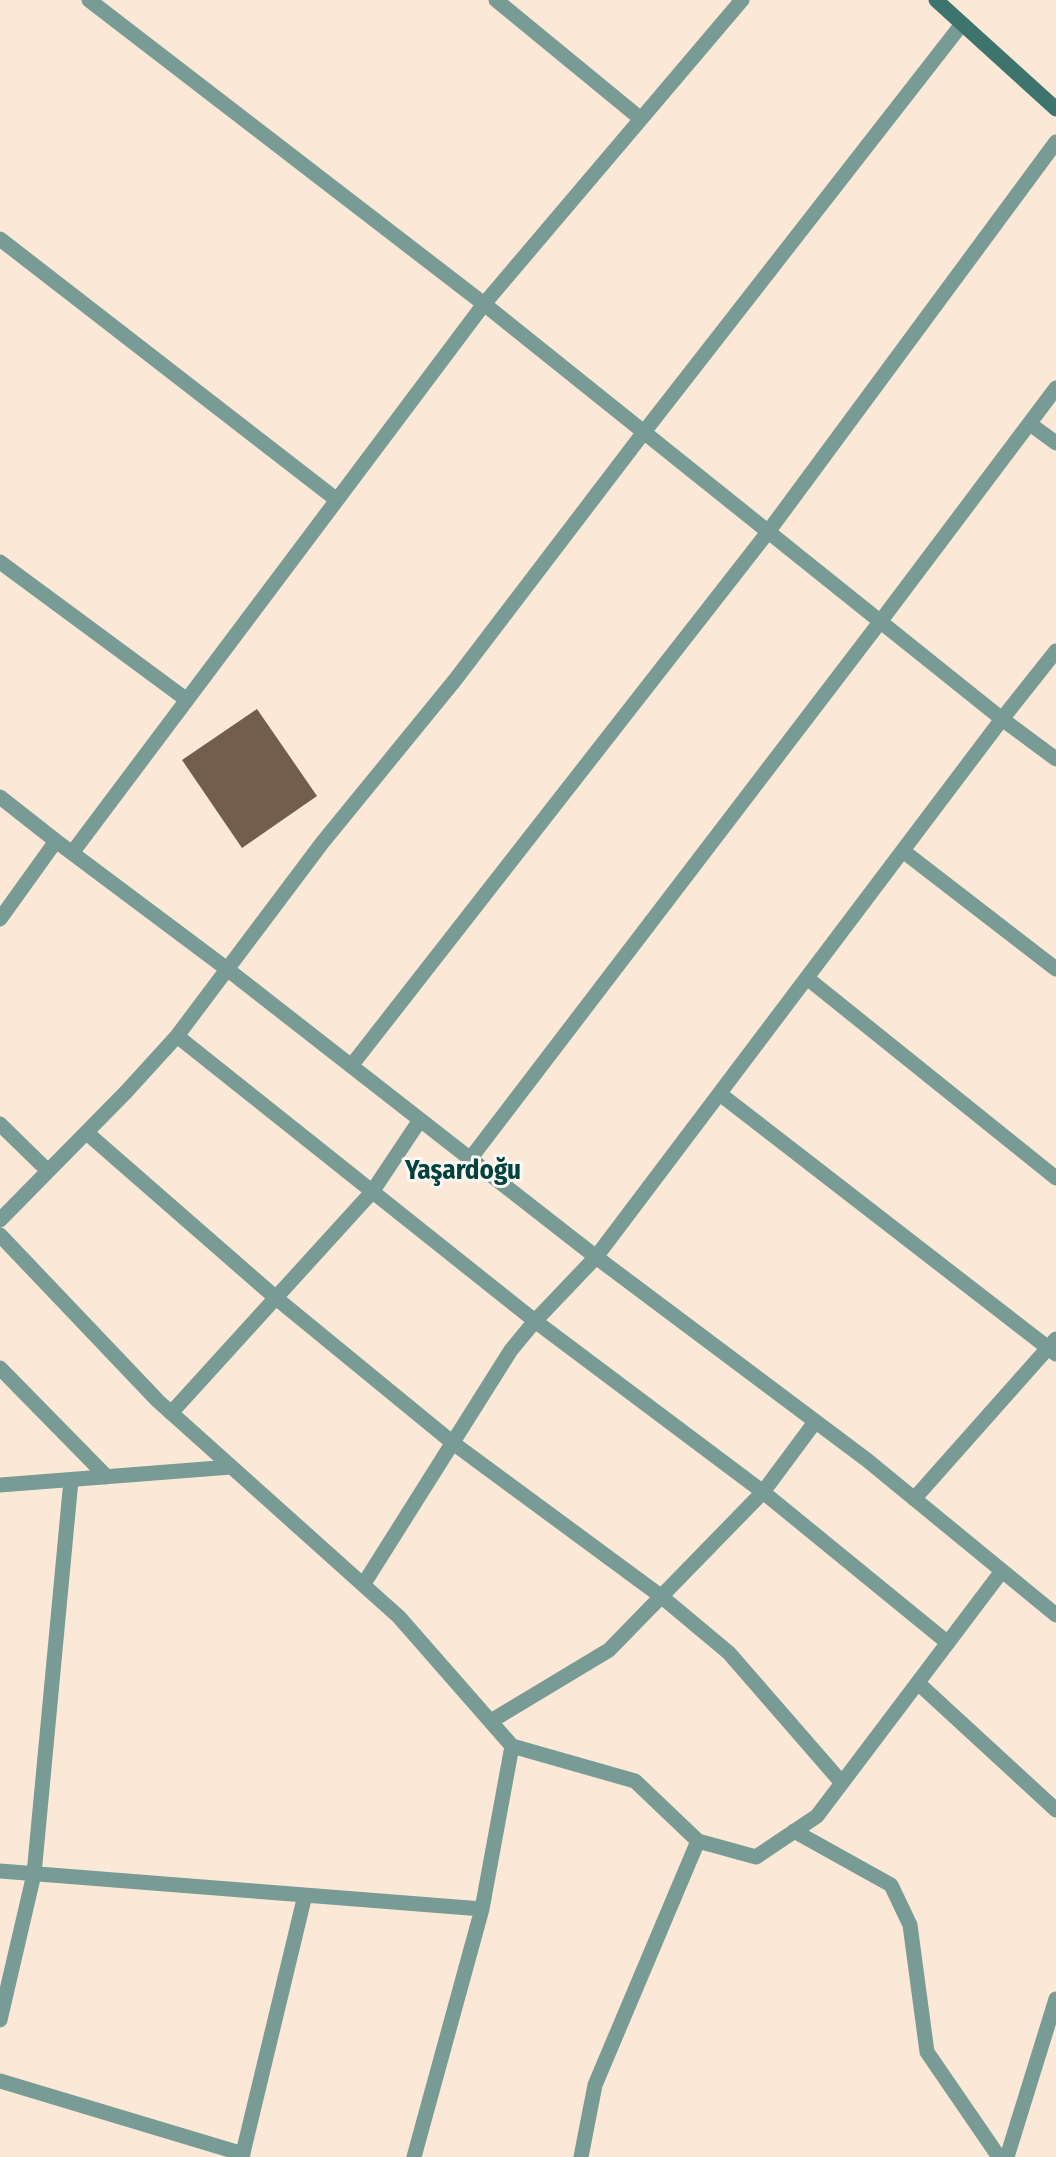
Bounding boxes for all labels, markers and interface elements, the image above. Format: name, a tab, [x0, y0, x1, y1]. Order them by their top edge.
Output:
district label: Yaşardoğu	[405, 1155, 521, 1187]

